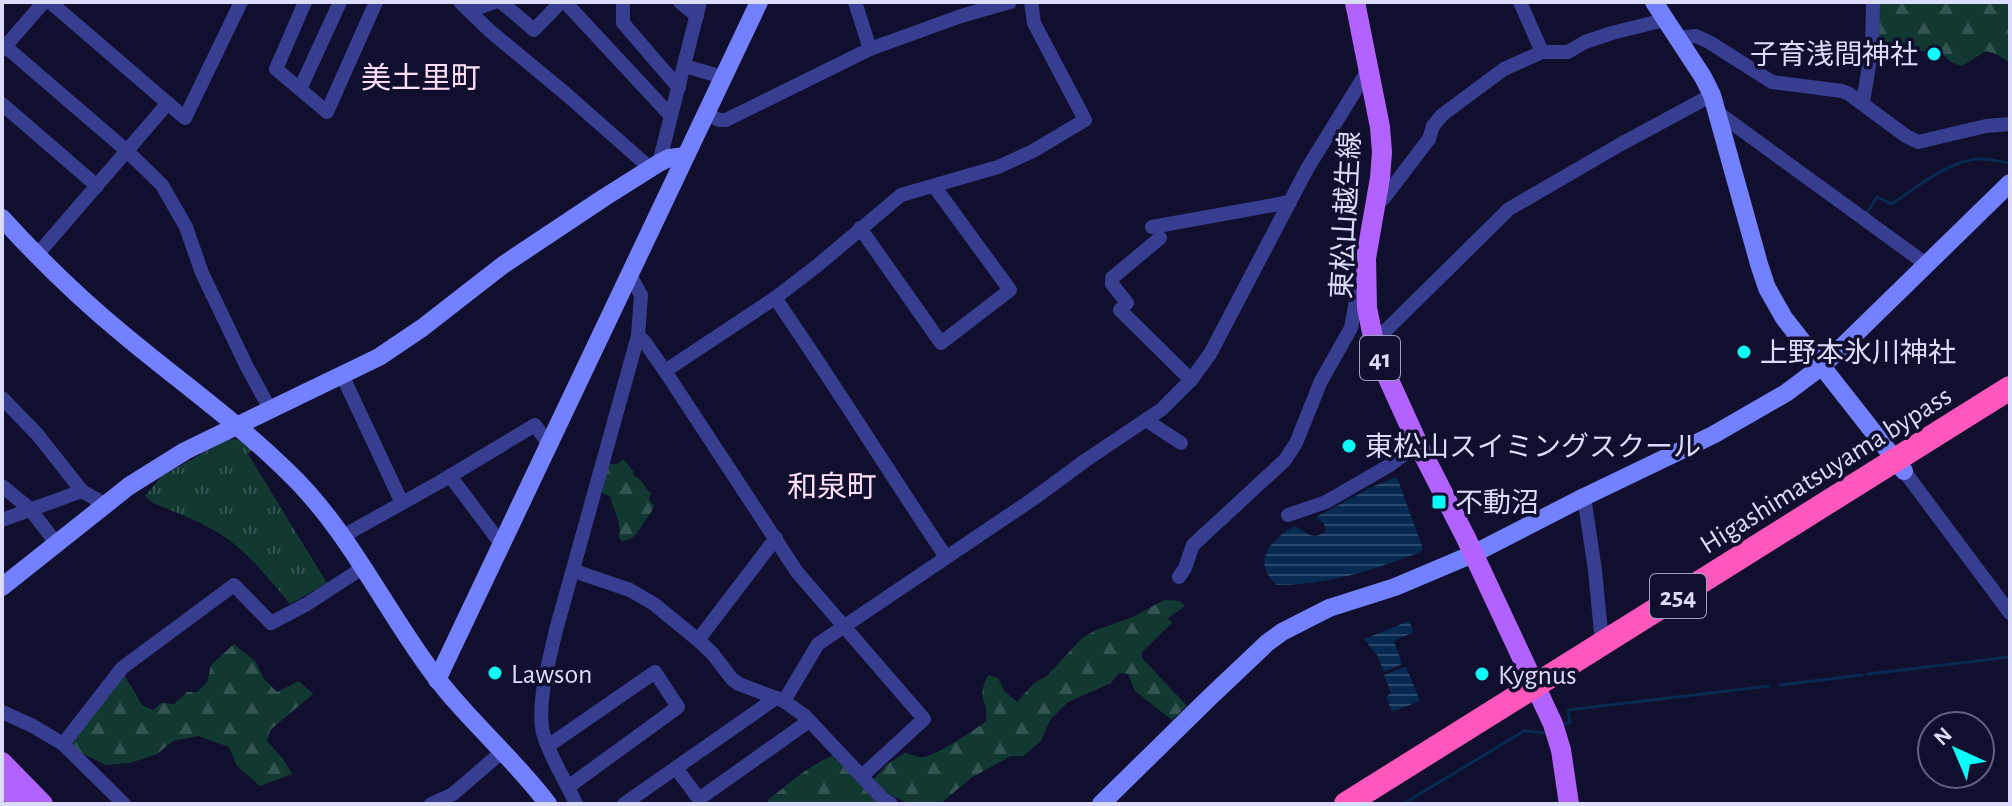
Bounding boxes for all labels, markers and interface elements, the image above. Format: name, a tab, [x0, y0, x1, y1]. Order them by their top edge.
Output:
place label: 子育浅間神社	[1750, 40, 1918, 70]
marker: 子育浅間神社	[1925, 45, 1943, 63]
district label: 美土里町	[361, 62, 481, 94]
street label: 東松山越生線	[1327, 130, 1365, 300]
road number: 41	[1360, 336, 1400, 380]
place label: 上野本氷川神社	[1760, 338, 1956, 368]
marker: 上野本氷川神社	[1735, 343, 1753, 361]
street label: Higashimatsuyama bypass	[1696, 382, 1957, 560]
place label: 東松山スイミングスクール	[1365, 432, 1701, 462]
marker: 東松山スイミングスクール	[1340, 437, 1358, 455]
district label: 和泉町	[787, 471, 877, 503]
place label: 不動沼	[1455, 488, 1539, 518]
marker: 不動沼	[1430, 493, 1448, 511]
road number: 254	[1650, 574, 1706, 618]
place label: Lawson	[511, 661, 592, 689]
place label: Kygnus	[1498, 662, 1577, 690]
marker: Lawson	[486, 664, 504, 682]
marker: Kygnus	[1473, 665, 1491, 683]
north arrow	[1916, 710, 1996, 790]
text: N	[1930, 723, 1956, 750]

